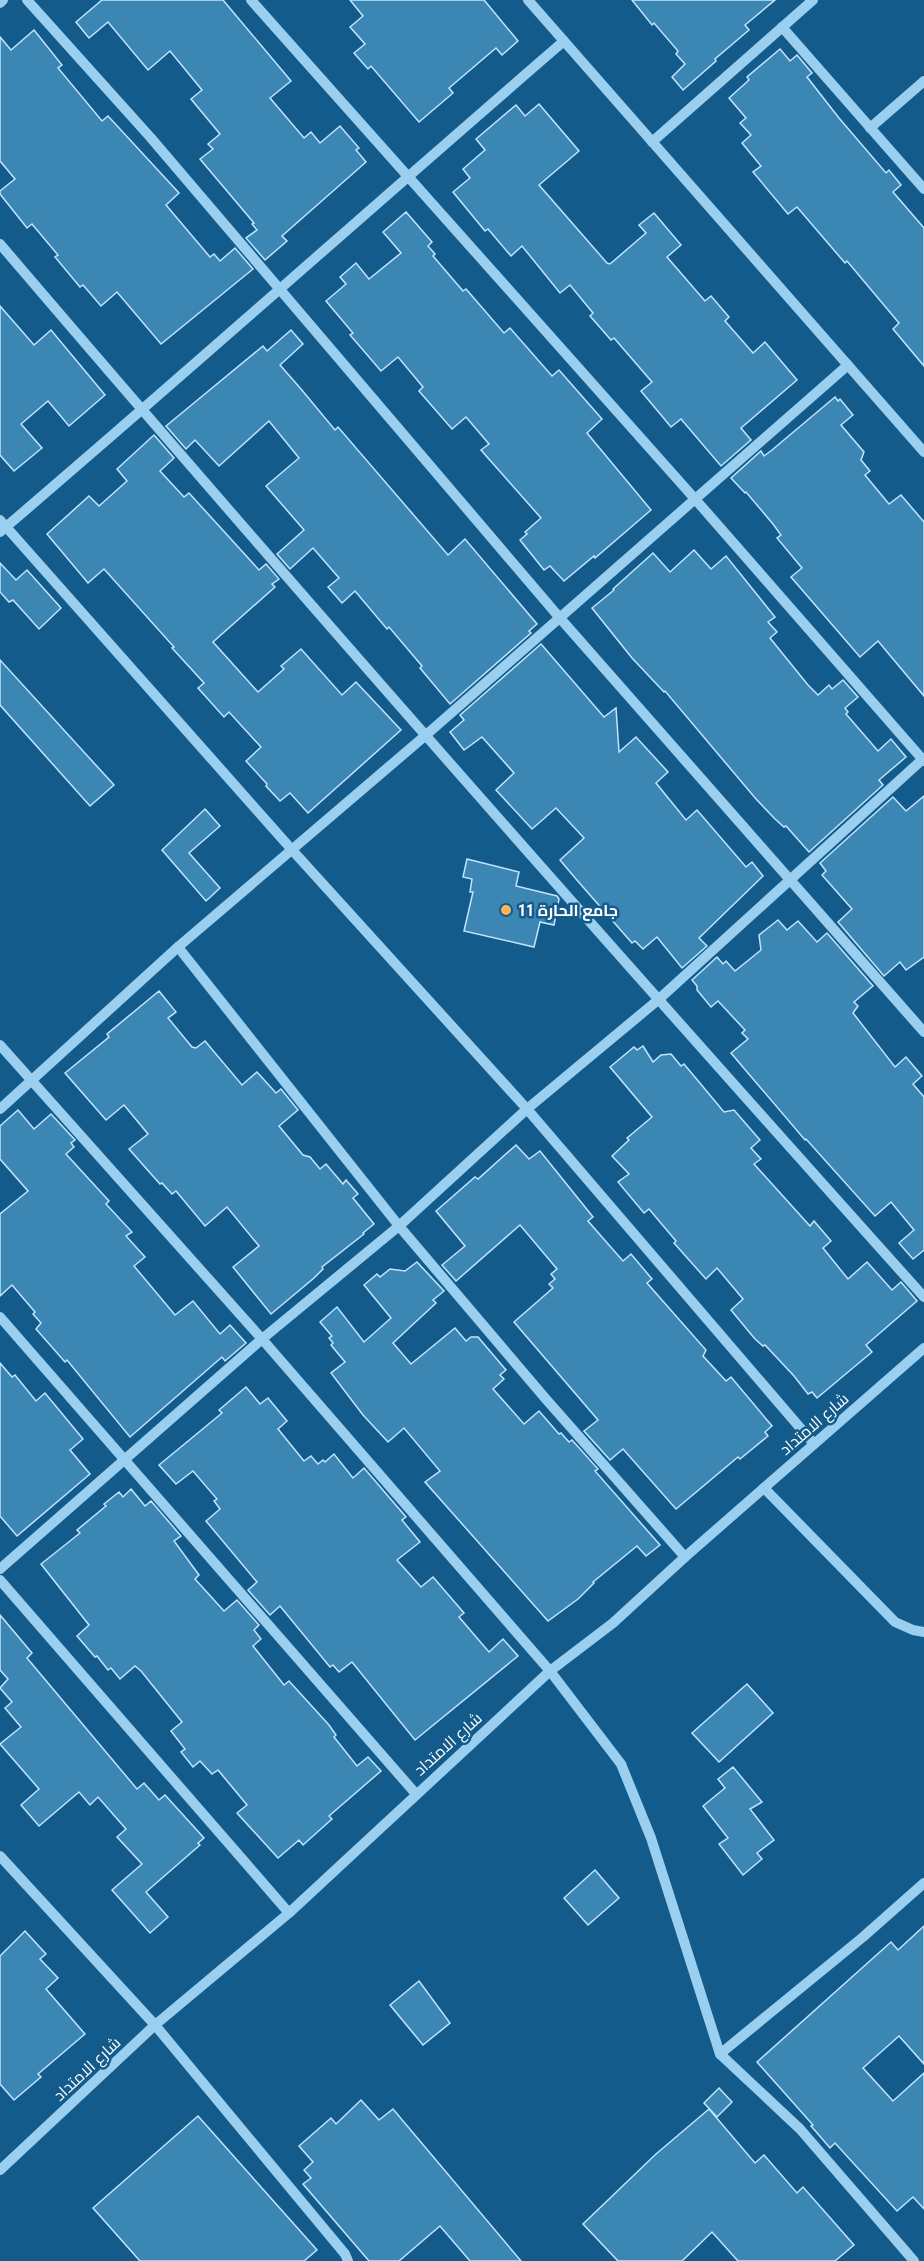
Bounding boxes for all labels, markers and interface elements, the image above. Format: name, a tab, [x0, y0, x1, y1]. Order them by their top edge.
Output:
place label: جامع الحارة 11	[518, 901, 618, 921]
marker: جامع الحارة 11	[499, 903, 513, 917]
street label: شارع الامتداد	[776, 1389, 854, 1461]
street label: شارع الامتداد	[410, 1709, 487, 1781]
street label: شارع الامتداد	[49, 2033, 126, 2106]

